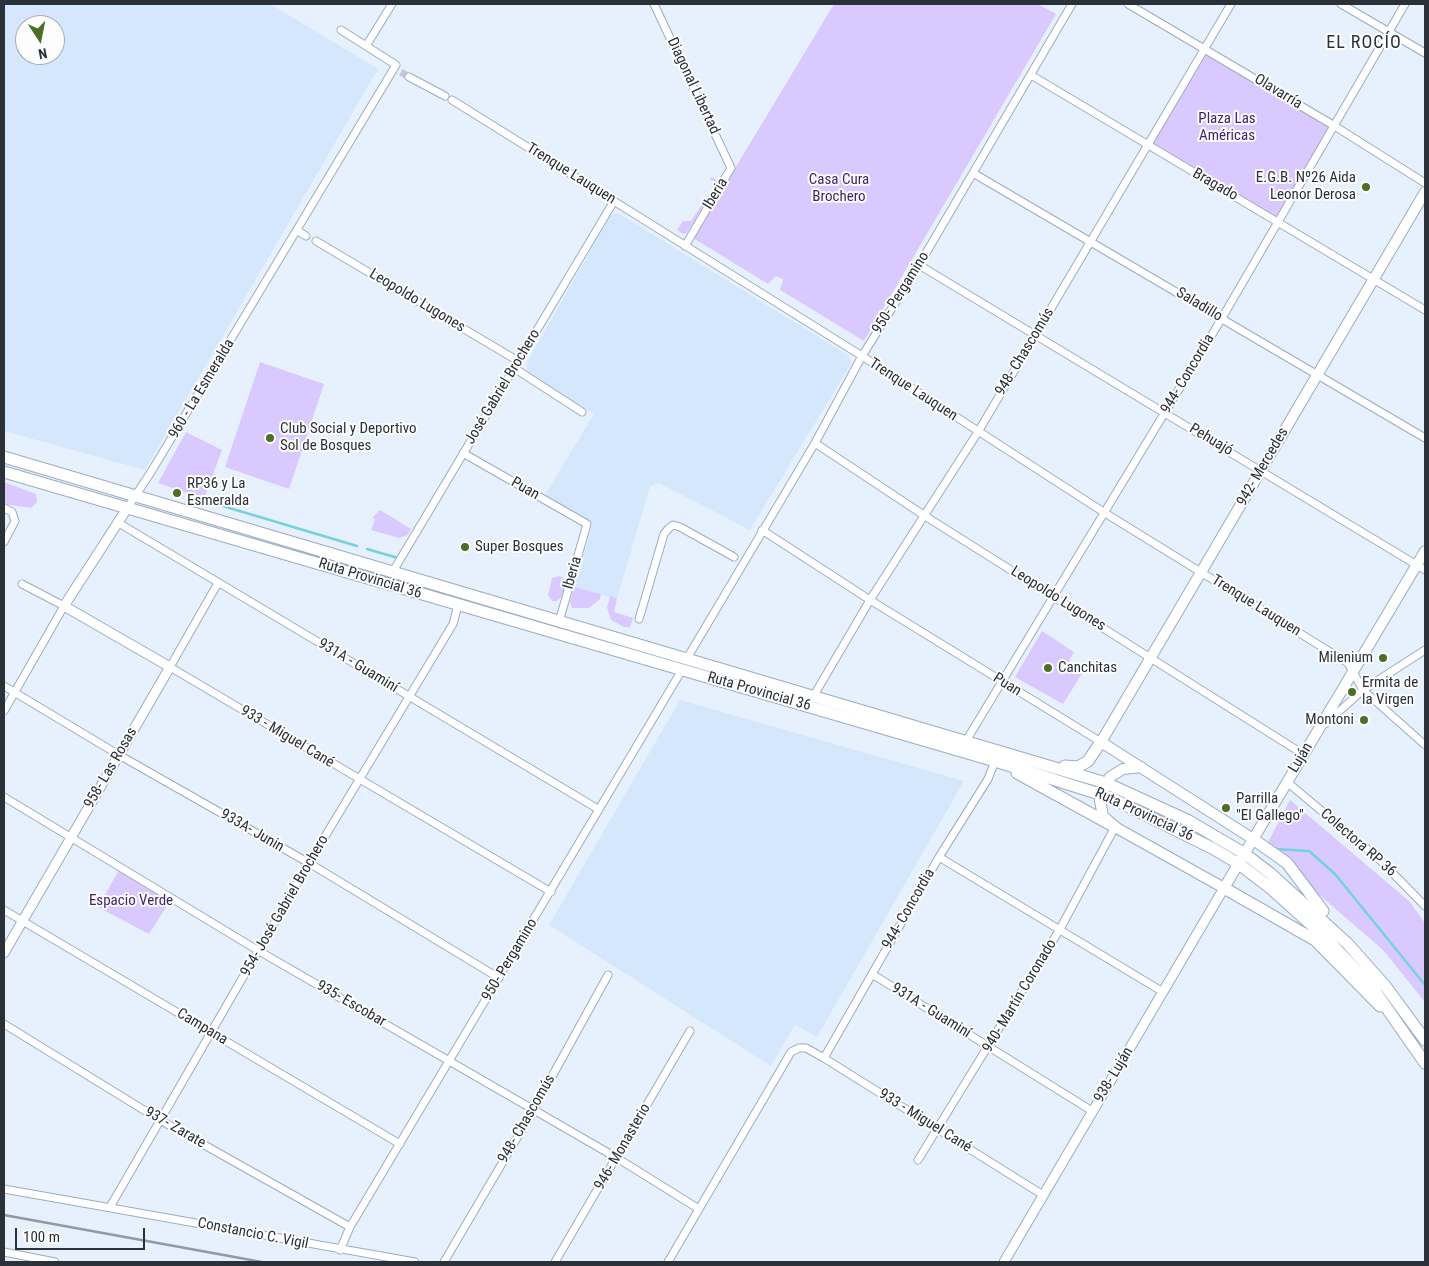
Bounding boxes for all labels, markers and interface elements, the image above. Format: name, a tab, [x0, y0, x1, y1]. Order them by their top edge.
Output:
north arrow	[15, 15, 65, 65]
district label: EL ROCÍO	[1325, 32, 1403, 54]
street label: Diagonal Libertad	[663, 35, 723, 137]
text: N	[37, 45, 48, 62]
street label: Olavarría	[1251, 71, 1305, 113]
park label: Plaza Las Américas	[1198, 110, 1256, 145]
street label: Trenque Lauquen	[523, 139, 619, 209]
street label: Bragado	[1189, 165, 1241, 205]
place label: E.G.B. Nº26 Aida Leonor Derosa	[1256, 169, 1356, 204]
park label: Casa Cura Brochero	[809, 171, 869, 206]
street label: Iberia	[700, 175, 732, 213]
marker: E.G.B. Nº26 Aida Leonor Derosa	[1360, 181, 1372, 193]
street label: 950- Pergamino	[869, 249, 933, 337]
street label: Leopoldo Lugones	[366, 265, 468, 337]
street label: Saladillo	[1173, 284, 1225, 326]
street label: 948- Chascomús	[992, 305, 1058, 399]
street label: José Gabriel Brochero	[462, 326, 544, 448]
street label: 944- Concordia	[1157, 331, 1219, 417]
street label: 960 - La Esmeralda	[165, 336, 239, 442]
street label: Trenque Lauquen	[865, 355, 961, 425]
place label: Club Social y Deportivo Sol de Bosques	[280, 420, 417, 455]
street label: Pehuajó	[1186, 420, 1236, 460]
street label: 942- Mercedes	[1233, 425, 1293, 509]
marker: Club Social y Deportivo Sol de Bosques	[264, 432, 276, 444]
street label: Puan	[508, 474, 542, 504]
place label: RP36 y La Esmeralda	[187, 475, 249, 510]
marker: RP36 y La Esmeralda	[171, 487, 183, 499]
place label: Super Bosques	[475, 538, 564, 556]
marker: Super Bosques	[459, 541, 471, 553]
street label: Iberia	[560, 554, 586, 592]
street label: Ruta Provincial 36	[316, 555, 424, 603]
street label: Leopoldo Lugones	[1007, 563, 1109, 635]
street label: Trenque Lauquen	[1208, 571, 1304, 641]
street label: 931A - Guaminí	[315, 635, 401, 697]
place label: Milenium	[1319, 649, 1373, 667]
marker: Milenium	[1377, 652, 1389, 664]
place label: Canchitas	[1058, 659, 1117, 677]
marker: Canchitas	[1042, 662, 1054, 674]
street label: Ruta Provincial 36	[705, 669, 813, 715]
street label: Puan	[990, 669, 1024, 701]
place label: Ermita de la Virgen	[1362, 674, 1418, 709]
marker: Ermita de la Virgen	[1346, 686, 1358, 698]
street label: 933 - Miguel Cané	[237, 702, 337, 772]
place label: Montoni	[1305, 711, 1354, 729]
marker: Montoni	[1358, 714, 1370, 726]
street label: 958- Las Rosas	[81, 724, 141, 812]
street label: Luján	[1285, 740, 1317, 776]
street label: Ruta Provincial 36	[1092, 784, 1196, 846]
place label: Parrilla "El Gallego"	[1236, 790, 1304, 825]
marker: Parrilla "El Gallego"	[1220, 802, 1232, 814]
street label: Colectora RP 36	[1316, 805, 1400, 881]
street label: 933A- Junin	[217, 806, 287, 856]
street label: 954- José Gabriel Brochero	[237, 832, 333, 980]
street label: 944- Concordia	[879, 866, 939, 952]
park label: Espacio Verde	[89, 892, 173, 910]
street label: 950- Pergamino	[478, 915, 542, 1005]
street label: 940- Martín Coronado	[979, 936, 1061, 1056]
street label: 935- Escobar	[313, 977, 389, 1031]
street label: 931A - Guaminí	[888, 979, 974, 1043]
street label: Campana	[173, 1005, 231, 1049]
street label: 938- Luján	[1091, 1044, 1137, 1106]
street label: 948- Chascomús	[494, 1072, 560, 1166]
street label: 933 - Miguel Cané	[875, 1085, 975, 1157]
street label: 946- Monasterio	[591, 1101, 655, 1193]
street label: 937- Zarate	[141, 1103, 209, 1153]
street label: Constancio C. Vigil	[196, 1214, 310, 1254]
scale bar	[18, 1218, 148, 1250]
text: 100 m	[23, 1228, 60, 1246]

